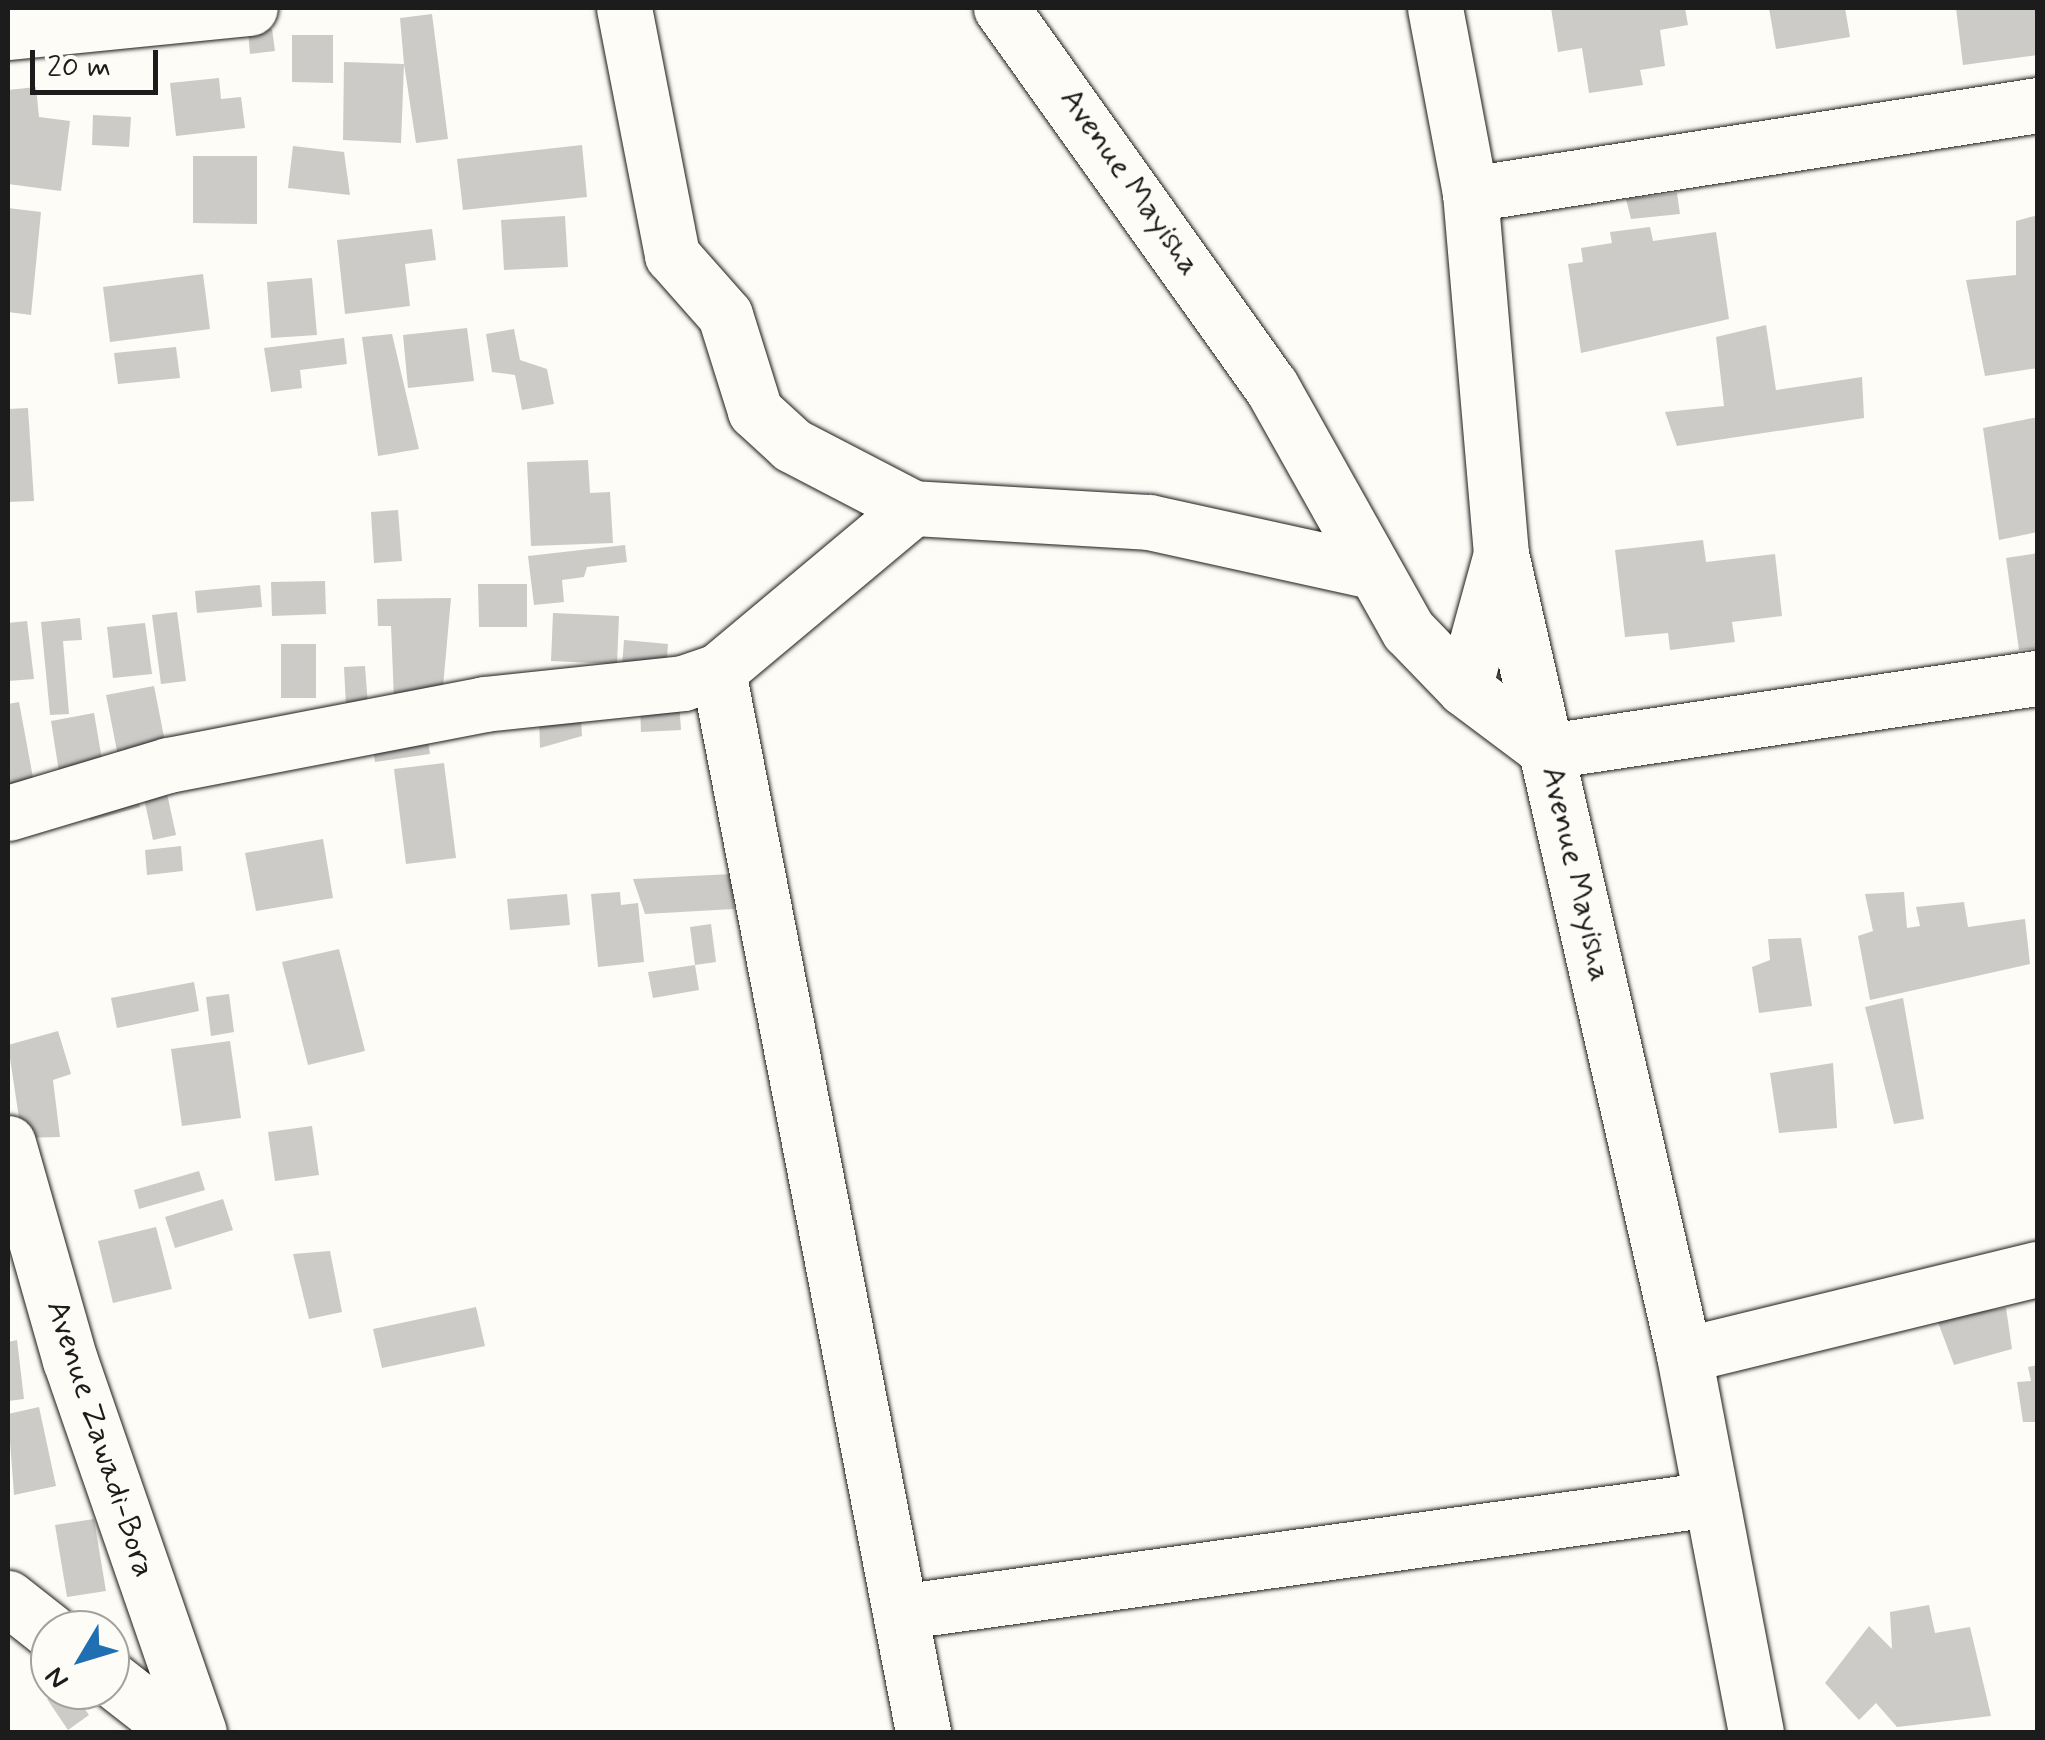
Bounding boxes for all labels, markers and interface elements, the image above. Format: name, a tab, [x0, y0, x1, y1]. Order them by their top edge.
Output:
scale bar	[35, 30, 162, 92]
text: 20 m	[47, 48, 111, 87]
street label: Avenue Mayisha	[1051, 81, 1209, 283]
street label: Avenue Mayisha	[1533, 762, 1619, 986]
street label: Avenue Zawadi-Bora	[38, 1297, 162, 1581]
north arrow	[30, 1610, 130, 1710]
text: N	[37, 1659, 78, 1696]

